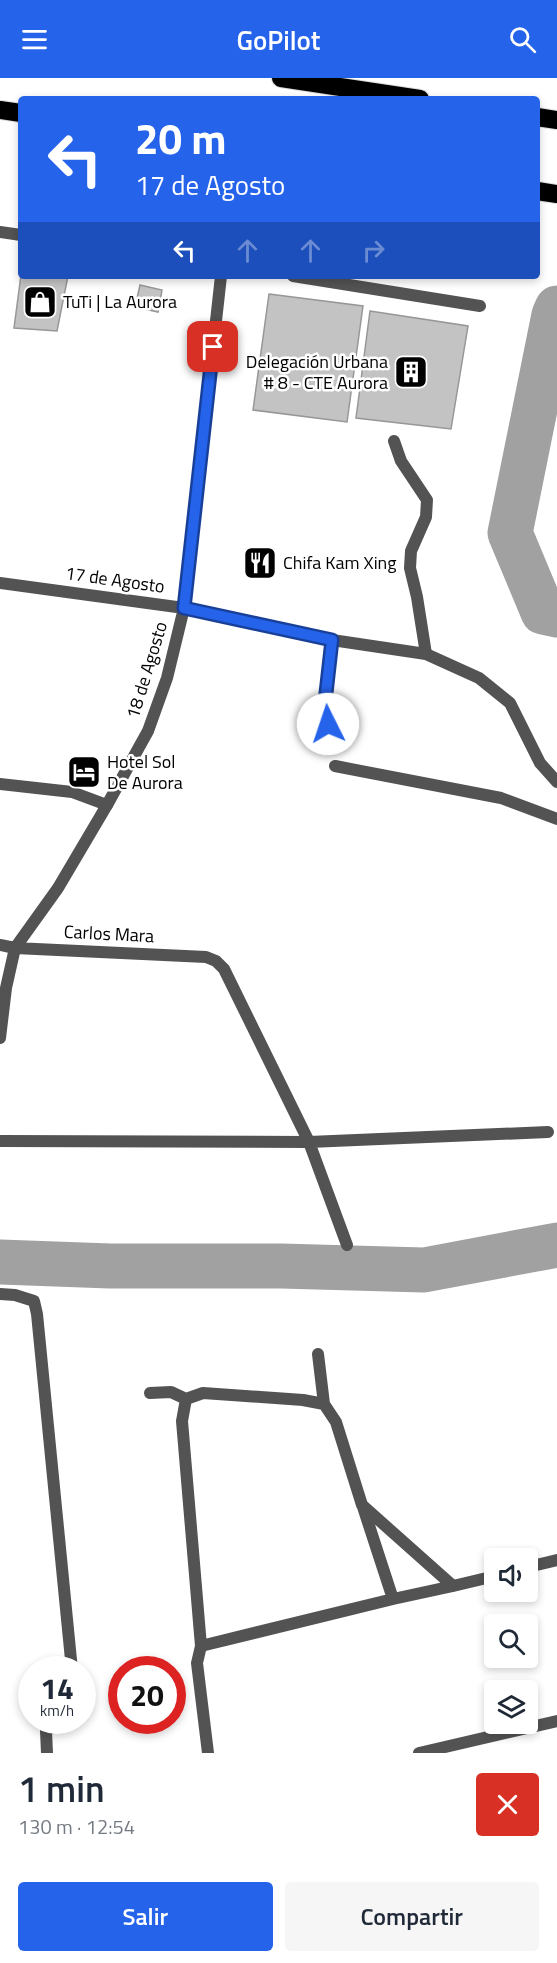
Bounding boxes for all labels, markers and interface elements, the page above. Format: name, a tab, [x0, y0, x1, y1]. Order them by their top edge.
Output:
text: GoPilot	[237, 19, 320, 60]
icon: menu	[18, 23, 51, 56]
icon: search	[506, 23, 539, 56]
text: 20 m	[135, 106, 227, 170]
icon: left	[36, 120, 114, 198]
text: 17 de Agosto	[135, 164, 285, 205]
icon: left	[168, 234, 201, 267]
icon: ahead	[231, 234, 264, 267]
icon: ahead	[294, 234, 327, 267]
icon: right	[357, 234, 390, 267]
shop icon: TuTi | La Aurora	[22, 284, 58, 320]
place label: TuTi | La Aurora	[63, 288, 177, 315]
pin	[187, 321, 238, 372]
icon: arrive	[196, 330, 229, 363]
place label: Delegación Urbana # 8 - CTE Aurora	[246, 348, 388, 396]
building icon: Delegación Urbana # 8 - CTE Aurora	[393, 354, 429, 390]
restaurant icon: Chifa Kam Xing	[242, 545, 278, 581]
place label: Chifa Kam Xing	[283, 549, 397, 576]
street label: 17 de Agosto	[64, 559, 167, 600]
street label: 18 de Agosto	[119, 618, 174, 722]
position arrow	[296, 692, 360, 756]
place label: Hotel Sol De Aurora	[107, 748, 183, 796]
hotel icon: Hotel Sol De Aurora	[66, 754, 102, 790]
street label: Carlos Mara	[63, 918, 155, 949]
map controls	[484, 1548, 538, 1734]
button: sound	[484, 1548, 538, 1602]
button: search	[484, 1614, 538, 1668]
speed limit sign: 20	[108, 1656, 186, 1734]
text: 14	[40, 1665, 74, 1711]
button: layers	[484, 1680, 538, 1734]
text: km/h	[40, 1699, 74, 1722]
text: 1 min	[18, 1761, 105, 1816]
button: close	[476, 1773, 539, 1836]
text: 130 m · 12:54	[18, 1811, 135, 1842]
button: Salir	[18, 1882, 273, 1951]
button: Compartir	[285, 1882, 539, 1951]

